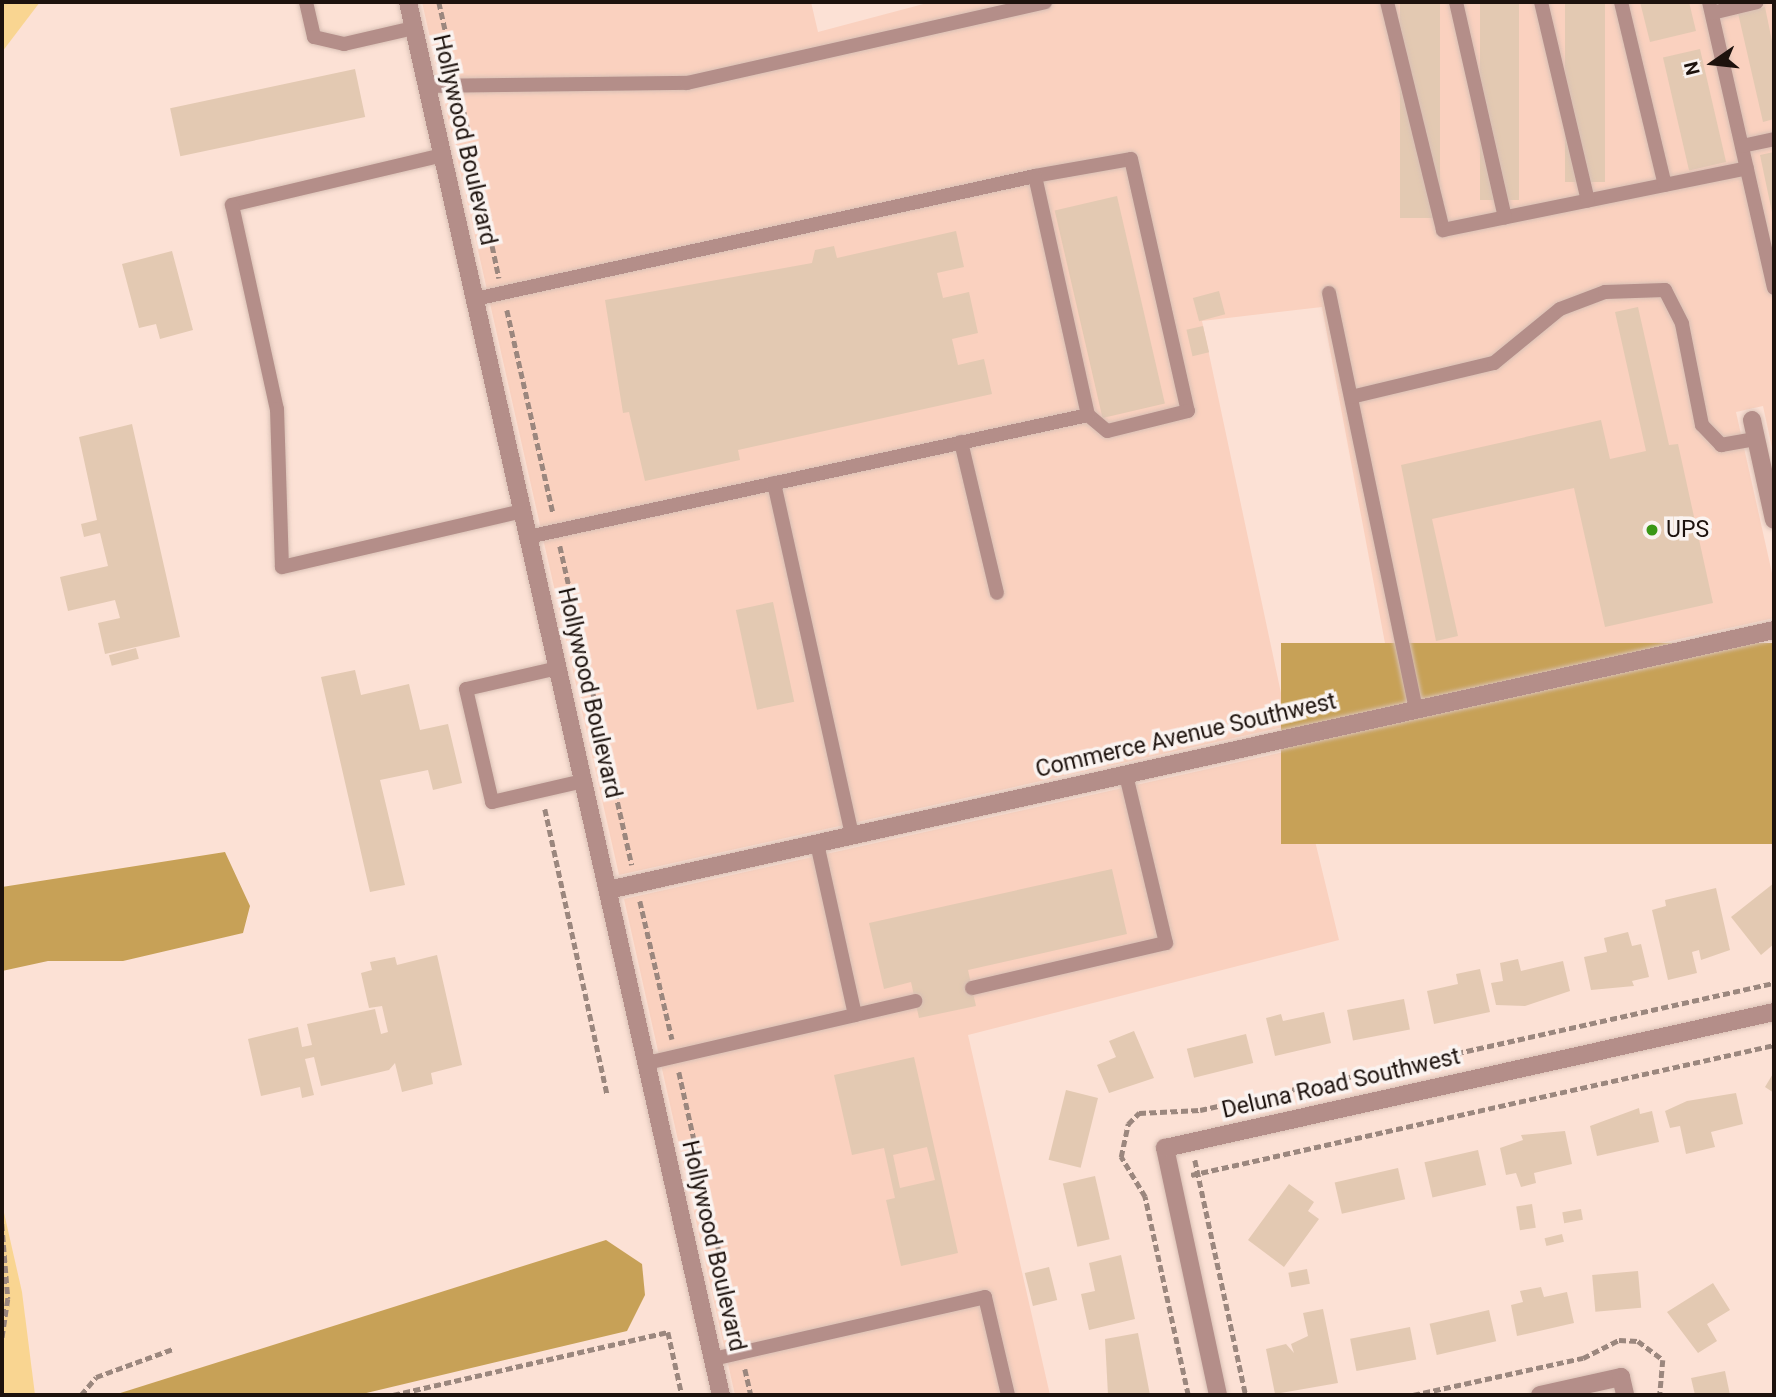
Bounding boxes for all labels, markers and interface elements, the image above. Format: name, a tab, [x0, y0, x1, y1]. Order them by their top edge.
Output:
north arrow	[1678, 28, 1748, 98]
street label: Hollywood Boulevard	[426, 32, 502, 248]
text: N	[1679, 59, 1705, 77]
place label: UPS	[1666, 516, 1709, 544]
marker: UPS	[1644, 522, 1660, 538]
street label: Hollywood Boulevard	[551, 585, 627, 801]
street label: Commerce Avenue Southwest	[1033, 688, 1339, 784]
street label: Deluna Road Southwest	[1219, 1043, 1463, 1125]
street label: Hollywood Boulevard	[675, 1138, 751, 1354]

